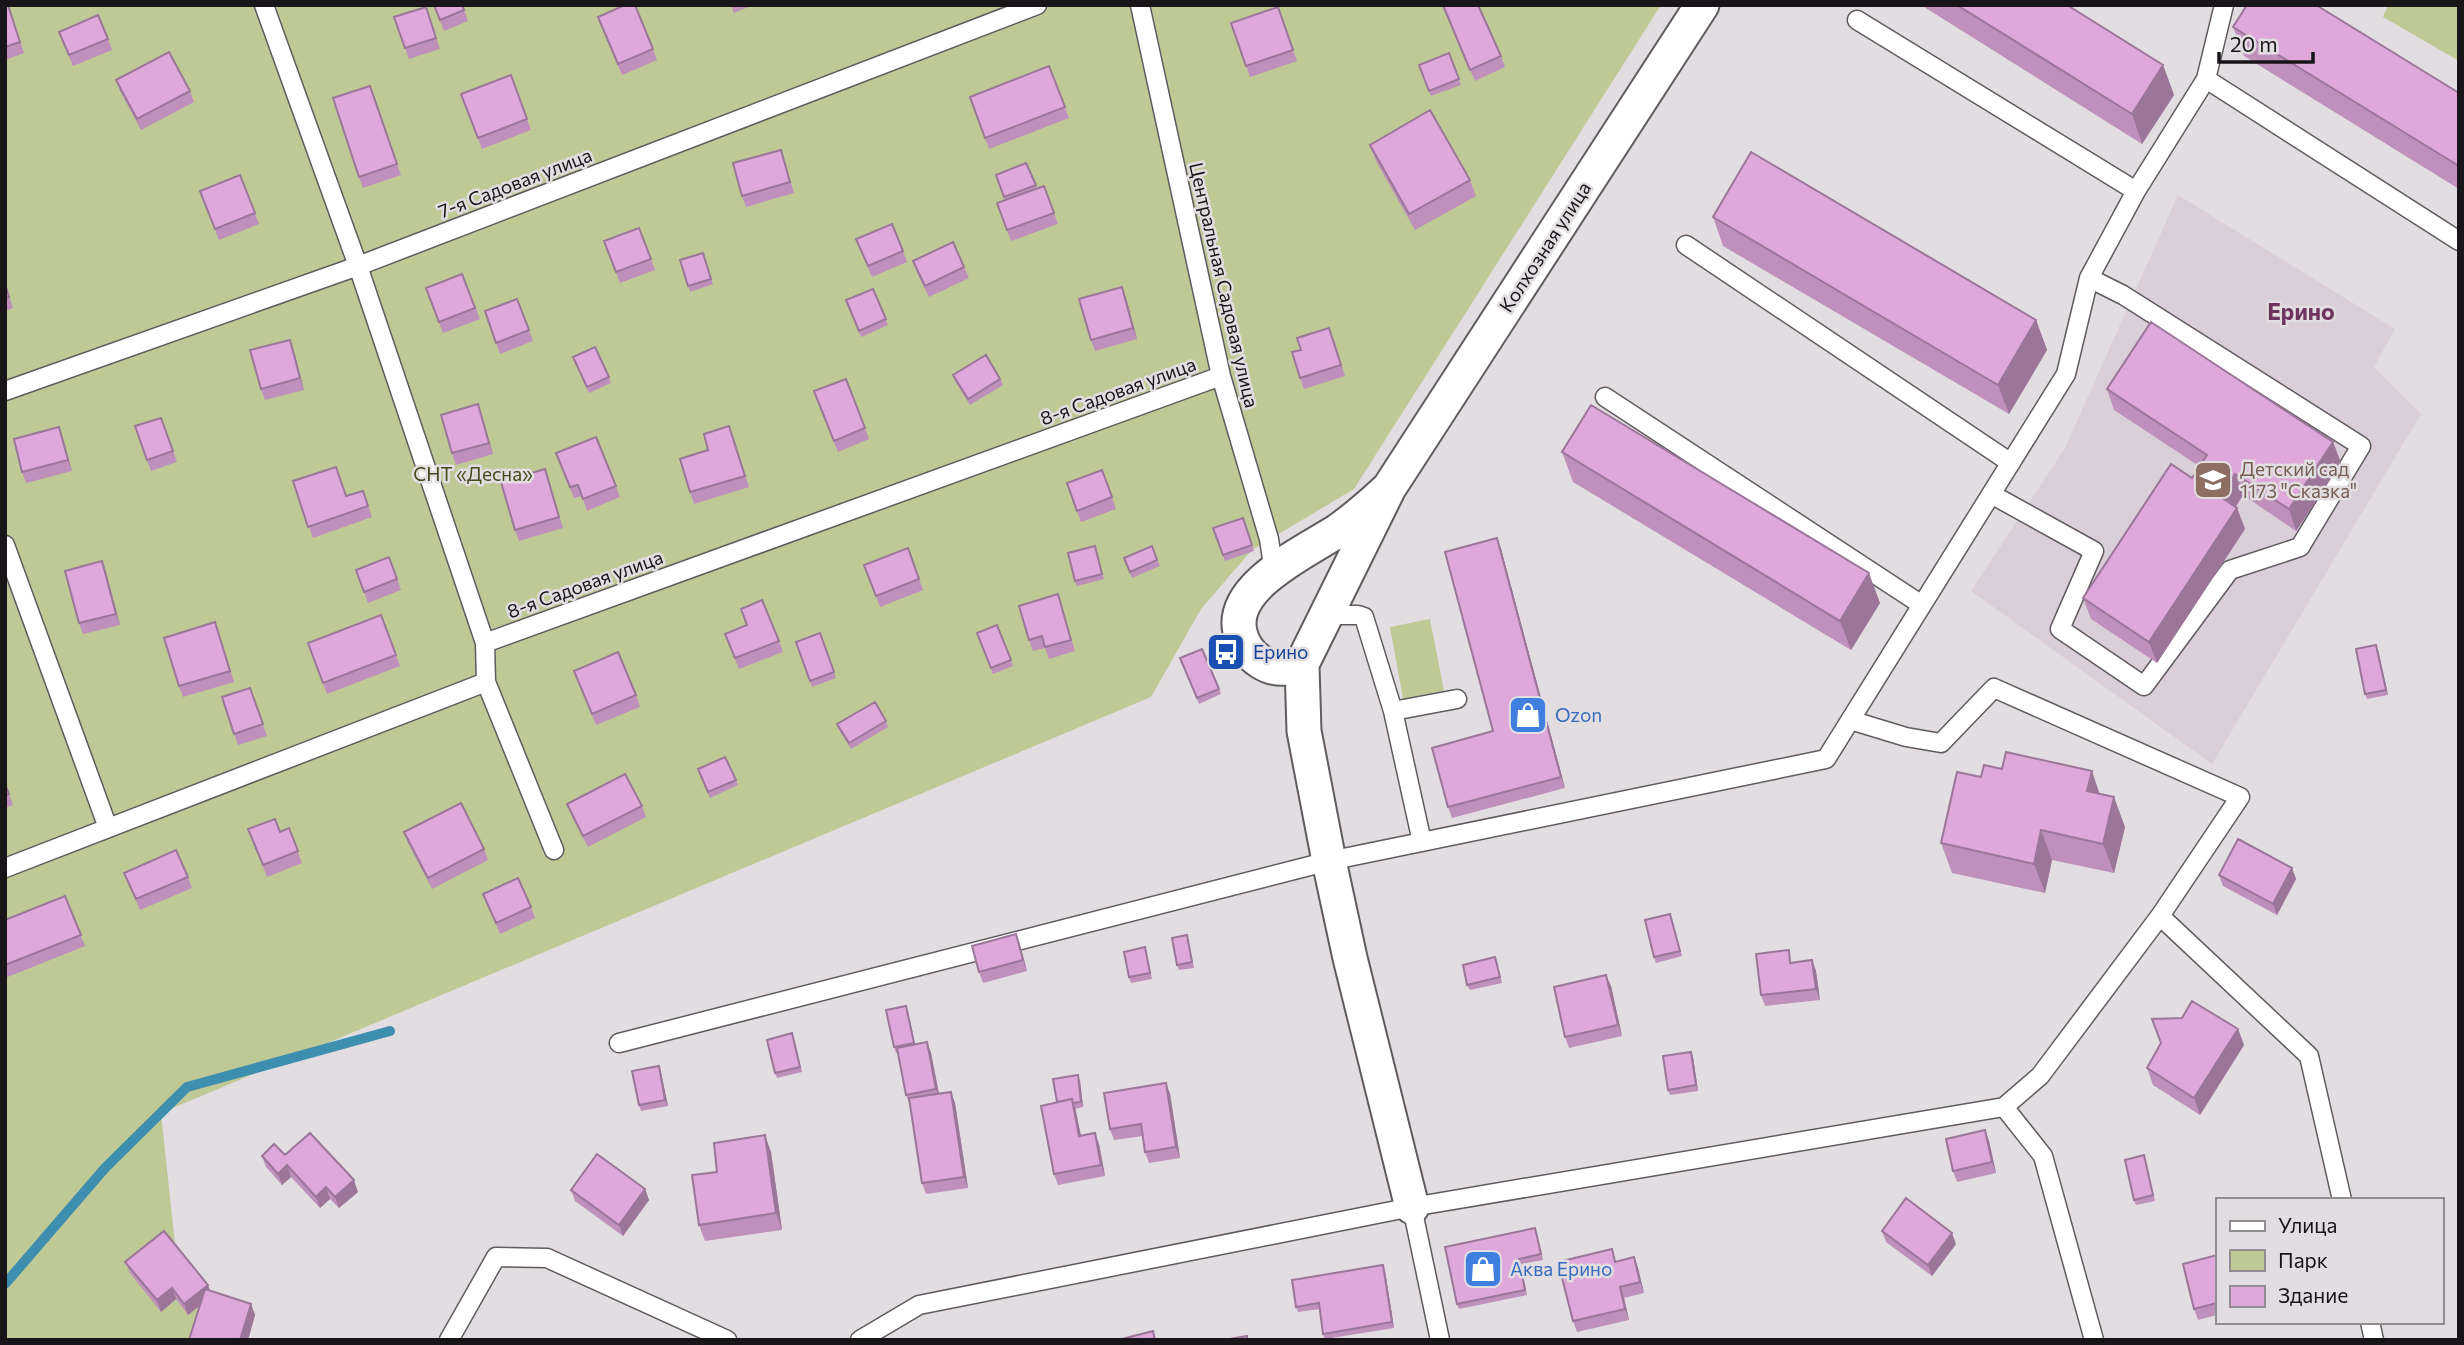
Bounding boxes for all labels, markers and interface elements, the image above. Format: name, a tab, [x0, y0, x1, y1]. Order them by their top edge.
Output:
scale bar	[2219, 21, 2314, 65]
text: 20 m	[2230, 31, 2278, 56]
street label: 7-я Садовая улица	[435, 143, 595, 222]
street label: Центральная Садовая улица	[1185, 160, 1264, 410]
street label: Колхозная улица	[1494, 177, 1595, 316]
district label: Ерино	[2267, 297, 2335, 325]
street label: 8-я Садовая улица	[1037, 352, 1199, 429]
place label: Детский сад 1173 "Сказка"	[2240, 457, 2357, 502]
school or university icon: Детский сад 1173 "Сказка"	[2192, 459, 2234, 501]
park label: СНТ «Десна»	[413, 462, 533, 485]
street label: 8-я Садовая улица	[504, 545, 666, 622]
bus stop icon: Ерино	[1205, 631, 1247, 673]
place label: Ерино	[1253, 640, 1308, 663]
shop icon: Ozon	[1507, 694, 1549, 736]
place label: Ozon	[1555, 703, 1602, 726]
legend	[2216, 1198, 2443, 1324]
text: Улица	[2278, 1212, 2337, 1237]
text: Парк	[2278, 1247, 2328, 1272]
shop icon: Аква Ерино	[1462, 1248, 1504, 1290]
place label: Аква Ерино	[1510, 1257, 1612, 1280]
text: Здание	[2278, 1282, 2348, 1307]

